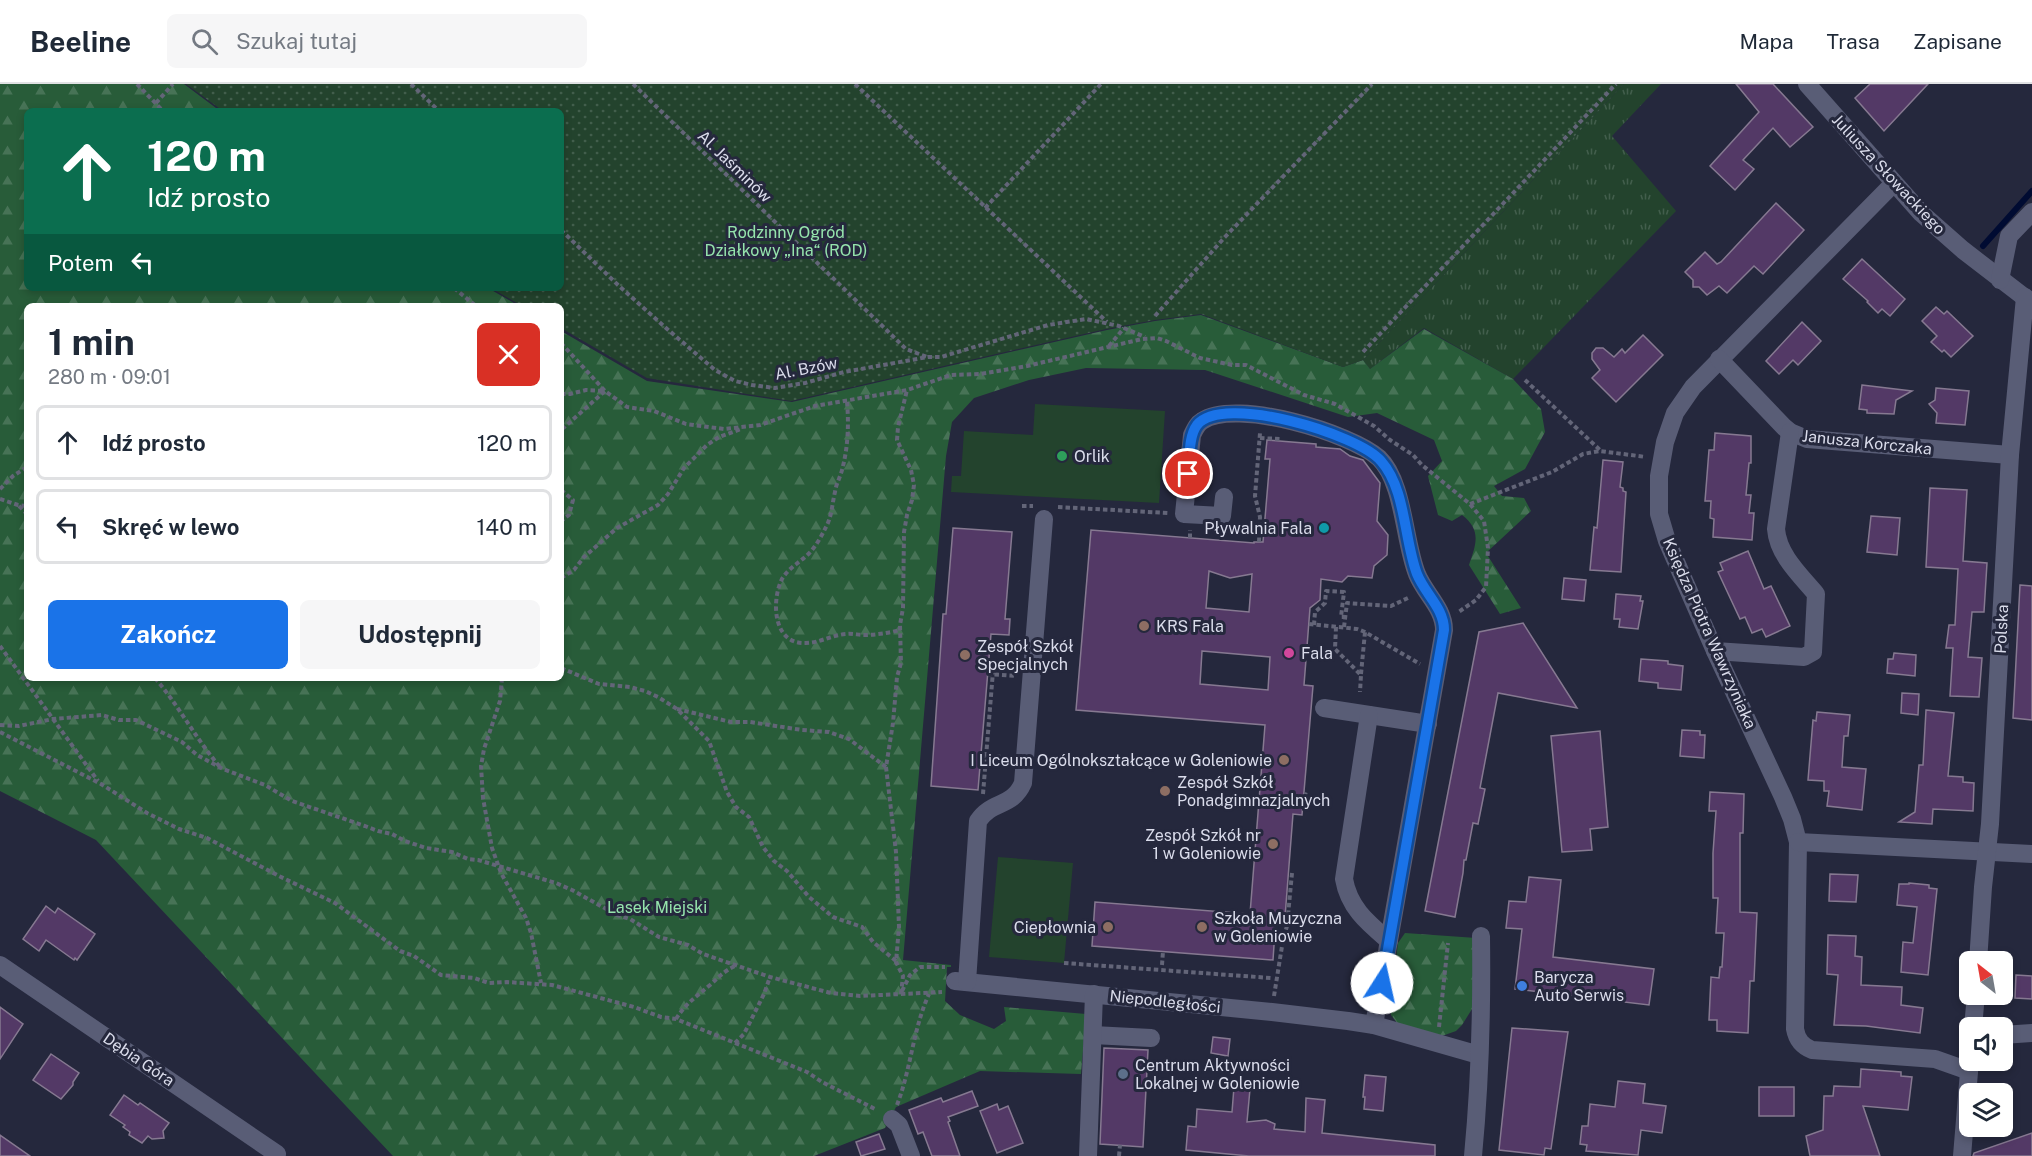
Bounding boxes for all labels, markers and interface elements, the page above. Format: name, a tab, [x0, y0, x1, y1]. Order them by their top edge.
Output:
search box	[167, 14, 587, 68]
text: Beeline	[30, 25, 131, 58]
icon: search	[188, 25, 221, 58]
text: Szukaj tutaj	[236, 28, 357, 54]
text: Mapa	[1739, 29, 1794, 54]
text: Trasa	[1827, 29, 1880, 54]
text: Zapisane	[1913, 29, 2002, 54]
street label: Juliusza Słowackiego	[1828, 110, 1949, 238]
street label: Al. Jaśminów	[694, 126, 776, 207]
text: 120 m	[147, 131, 266, 180]
icon: ahead	[48, 132, 126, 210]
text: Idź prosto	[147, 181, 270, 213]
park label: Rodzinny Ogród Działkowy „Ina“ (ROD)	[705, 223, 867, 260]
icon: left	[126, 246, 159, 279]
text: Potem	[48, 250, 114, 276]
text: 1 min	[48, 321, 135, 363]
button: close	[477, 323, 540, 386]
street label: Al. Bzów	[773, 353, 840, 384]
text: 280 m · 09:01	[48, 365, 171, 389]
icon: ahead	[51, 426, 84, 459]
street label: Janusza Korczaka	[1801, 426, 1933, 459]
text: Idź prosto	[102, 430, 206, 456]
text: 120 m	[477, 430, 537, 456]
place label: Orlik	[1074, 447, 1110, 466]
pin	[1162, 448, 1213, 499]
marker: Orlik	[1055, 449, 1069, 463]
icon: arrive	[1171, 457, 1204, 490]
icon: left	[51, 510, 84, 543]
text: Skręć w lewo	[102, 514, 239, 540]
text: 140 m	[476, 514, 537, 540]
place label: Pływalnia Fala	[1204, 519, 1312, 538]
marker: Pływalnia Fala	[1317, 521, 1331, 535]
street label: Księdza Piotra Wawrzyniaka	[1659, 535, 1760, 732]
button: Zakończ	[48, 600, 288, 669]
button: Udostępnij	[300, 600, 540, 669]
street label: Polska	[1991, 604, 2012, 654]
place label: KRS Fala	[1156, 617, 1224, 636]
marker: KRS Fala	[1137, 619, 1151, 633]
place label: Zespół Szkół Specjalnych	[977, 637, 1074, 674]
place label: Fala	[1301, 644, 1333, 663]
marker: Fala	[1282, 646, 1296, 660]
marker: Zespół Szkół Specjalnych	[958, 648, 972, 662]
place label: I Liceum Ogólnokształcące w Goleniowie	[970, 751, 1272, 770]
marker: I Liceum Ogólnokształcące w Goleniowie	[1277, 753, 1291, 767]
place label: Zespół Szkół Ponadgimnazjalnych	[1177, 773, 1330, 810]
marker: Zespół Szkół Ponadgimnazjalnych	[1158, 784, 1172, 798]
place label: Zespół Szkół nr 1 w Goleniowie	[1145, 826, 1261, 863]
marker: Zespół Szkół nr 1 w Goleniowie	[1266, 837, 1280, 851]
park label: Lasek Miejski	[607, 898, 707, 917]
place label: Szkoła Muzyczna w Goleniowie	[1214, 909, 1342, 946]
place label: Ciepłownia	[1014, 918, 1096, 937]
marker: Ciepłownia	[1101, 920, 1115, 934]
marker: Szkoła Muzyczna w Goleniowie	[1195, 920, 1209, 934]
position arrow	[1350, 951, 1414, 1015]
north arrow	[1959, 951, 2013, 1005]
map controls	[1959, 951, 2013, 1137]
place label: Barycza Auto Serwis	[1534, 968, 1624, 1005]
marker: Barycza Auto Serwis	[1515, 979, 1529, 993]
street label: Niepodległości	[1108, 986, 1221, 1017]
button: sound	[1959, 1017, 2013, 1071]
street label: Dębia Góra	[99, 1029, 178, 1090]
place label: Centrum Aktywności Lokalnej w Goleniowie	[1135, 1056, 1300, 1093]
marker: Centrum Aktywności Lokalnej w Goleniowie	[1116, 1067, 1130, 1081]
button: layers	[1959, 1083, 2013, 1137]

